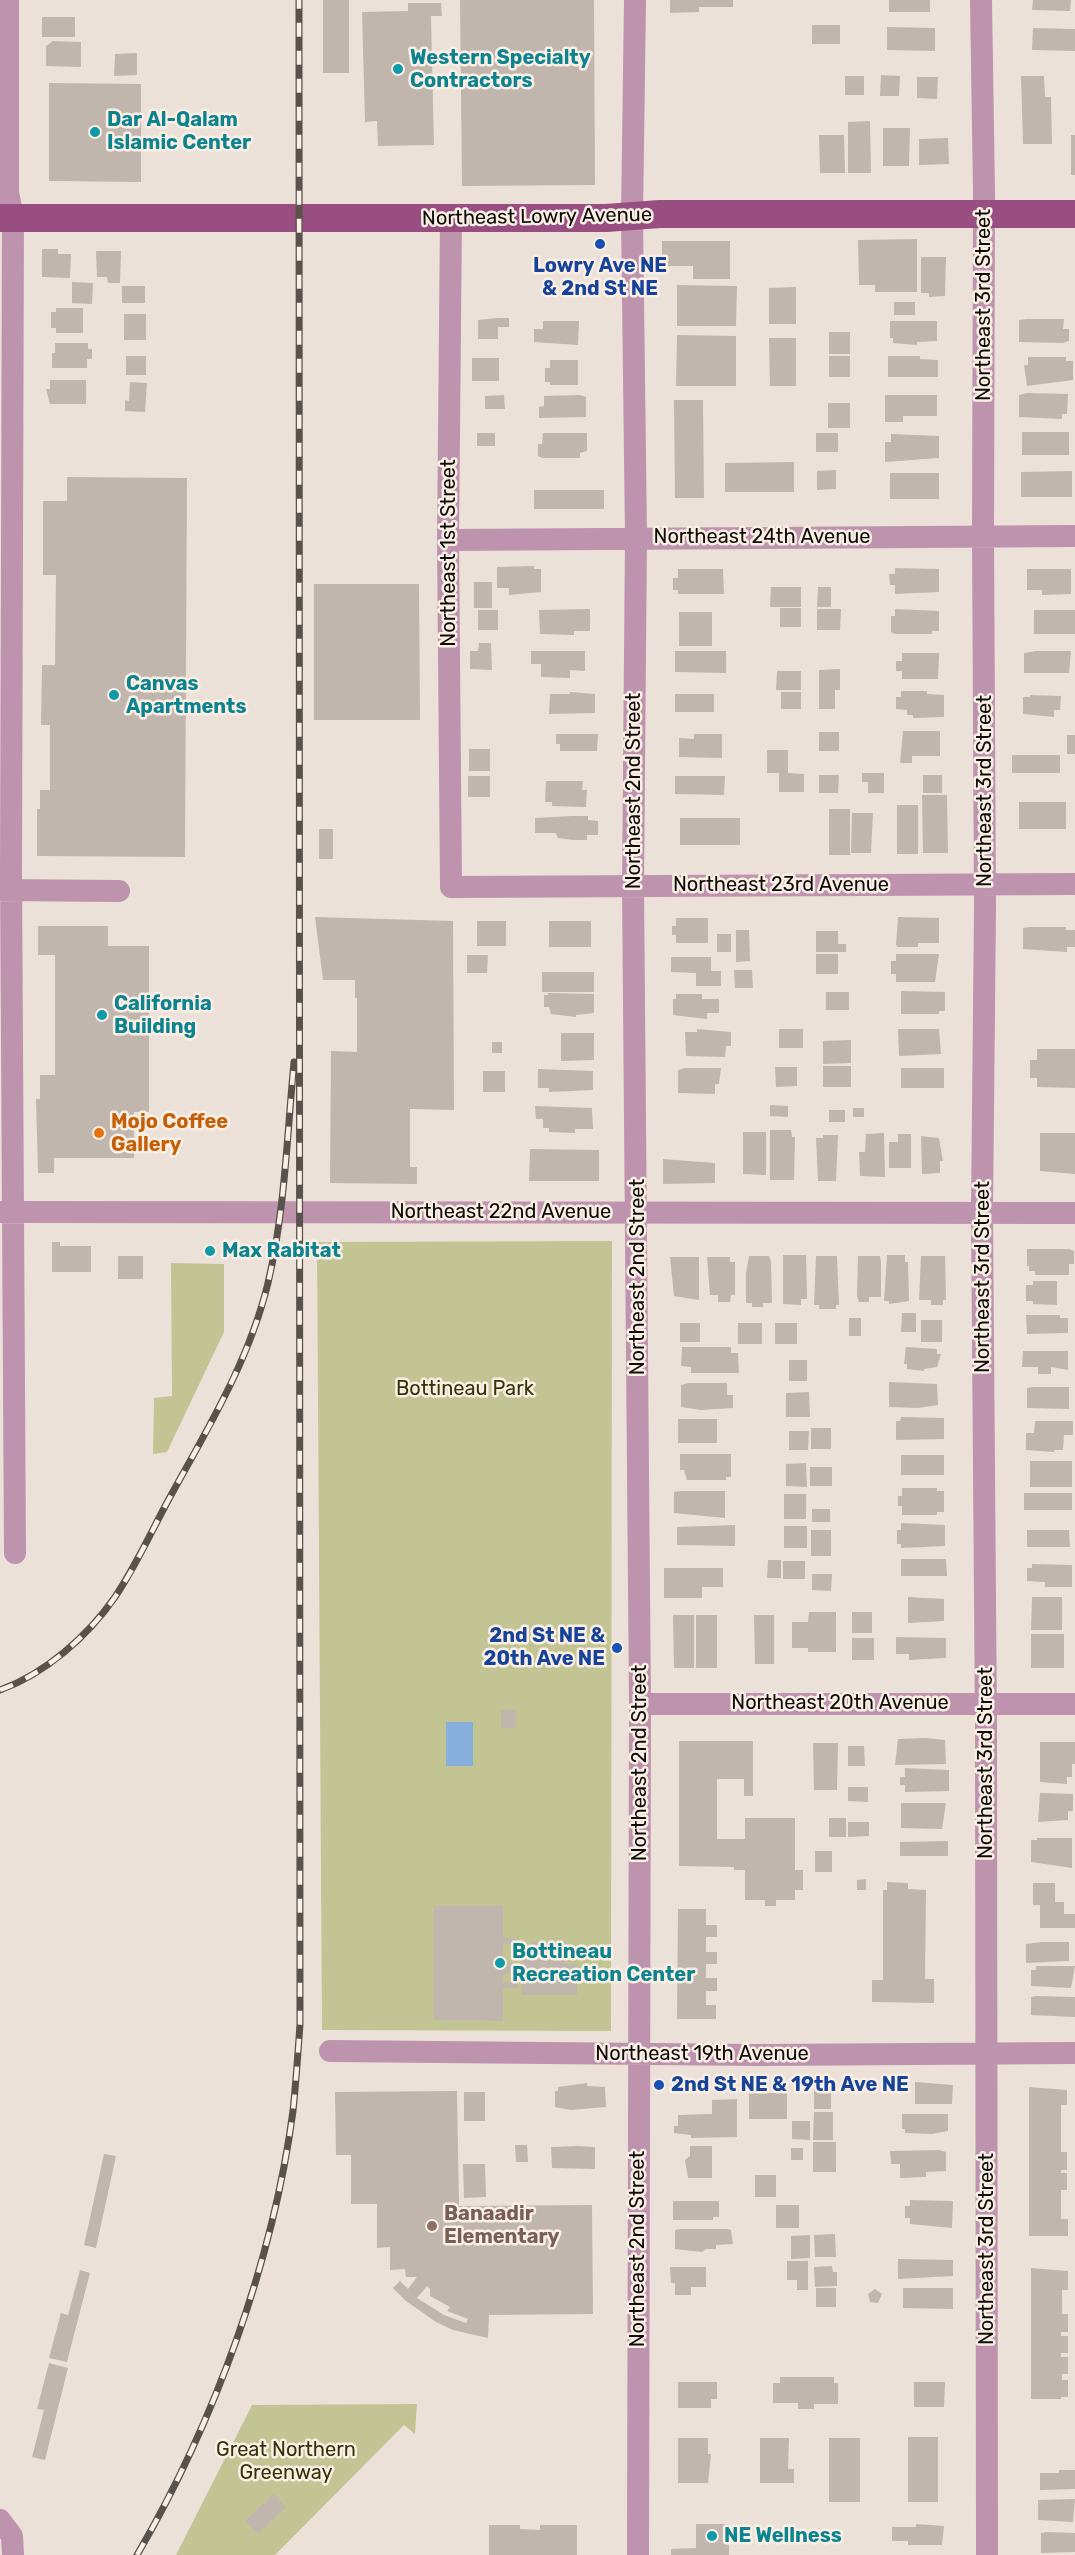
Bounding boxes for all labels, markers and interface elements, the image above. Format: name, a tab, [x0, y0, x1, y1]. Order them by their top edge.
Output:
place label: Western Specialty Contractors	[410, 46, 591, 93]
marker: Western Specialty Contractors	[391, 62, 405, 76]
place label: Dar Al-Qalam Islamic Center	[107, 108, 251, 155]
marker: Dar Al-Qalam Islamic Center	[88, 125, 102, 139]
street label: Northeast Lowry Avenue	[422, 203, 652, 231]
street label: Northeast 3rd Street	[972, 209, 996, 401]
marker: Lowry Ave NE & 2nd St NE	[593, 237, 607, 251]
place label: Lowry Ave NE & 2nd St NE	[533, 254, 667, 301]
street label: Northeast 1st Street	[437, 459, 461, 647]
street label: Northeast 24th Avenue	[653, 525, 871, 549]
place label: Canvas Apartments	[126, 672, 247, 719]
marker: Canvas Apartments	[107, 688, 121, 702]
street label: Northeast 2nd Street	[622, 693, 646, 889]
street label: Northeast 3rd Street	[973, 695, 997, 887]
street label: Northeast 23rd Avenue	[673, 873, 889, 897]
place label: California Building	[114, 992, 212, 1039]
marker: California Building	[95, 1008, 109, 1022]
place label: Mojo Coffee Gallery	[111, 1110, 228, 1157]
marker: Mojo Coffee Gallery	[92, 1126, 106, 1140]
street label: Northeast 2nd Street	[626, 1179, 650, 1375]
street label: Northeast 3rd Street	[971, 1181, 995, 1373]
street label: Northeast 22nd Avenue	[391, 1200, 611, 1224]
place label: Max Rabitat	[222, 1239, 341, 1263]
marker: Max Rabitat	[203, 1244, 217, 1258]
park label: Bottineau Park	[396, 1377, 534, 1401]
place label: 2nd St NE & 20th Ave NE	[483, 1624, 605, 1671]
marker: 2nd St NE & 20th Ave NE	[610, 1641, 624, 1655]
street label: Northeast 2nd Street	[628, 1665, 652, 1861]
street label: Northeast 3rd Street	[974, 1667, 998, 1859]
street label: Northeast 20th Avenue	[731, 1691, 949, 1715]
place label: Bottineau Recreation Center	[512, 1940, 695, 1987]
marker: Bottineau Recreation Center	[493, 1956, 507, 1970]
street label: Northeast 19th Avenue	[595, 2042, 809, 2066]
place label: 2nd St NE & 19th Ave NE	[671, 2073, 909, 2097]
marker: 2nd St NE & 19th Ave NE	[652, 2078, 666, 2092]
street label: Northeast 2nd Street	[626, 2151, 650, 2347]
street label: Northeast 3rd Street	[975, 2153, 999, 2345]
place label: Banaadir Elementary	[444, 2202, 559, 2249]
marker: Banaadir Elementary	[425, 2219, 439, 2233]
park label: Great Northern Greenway	[216, 2438, 356, 2485]
place label: NE Wellness	[724, 2524, 842, 2548]
marker: NE Wellness	[705, 2529, 719, 2543]

